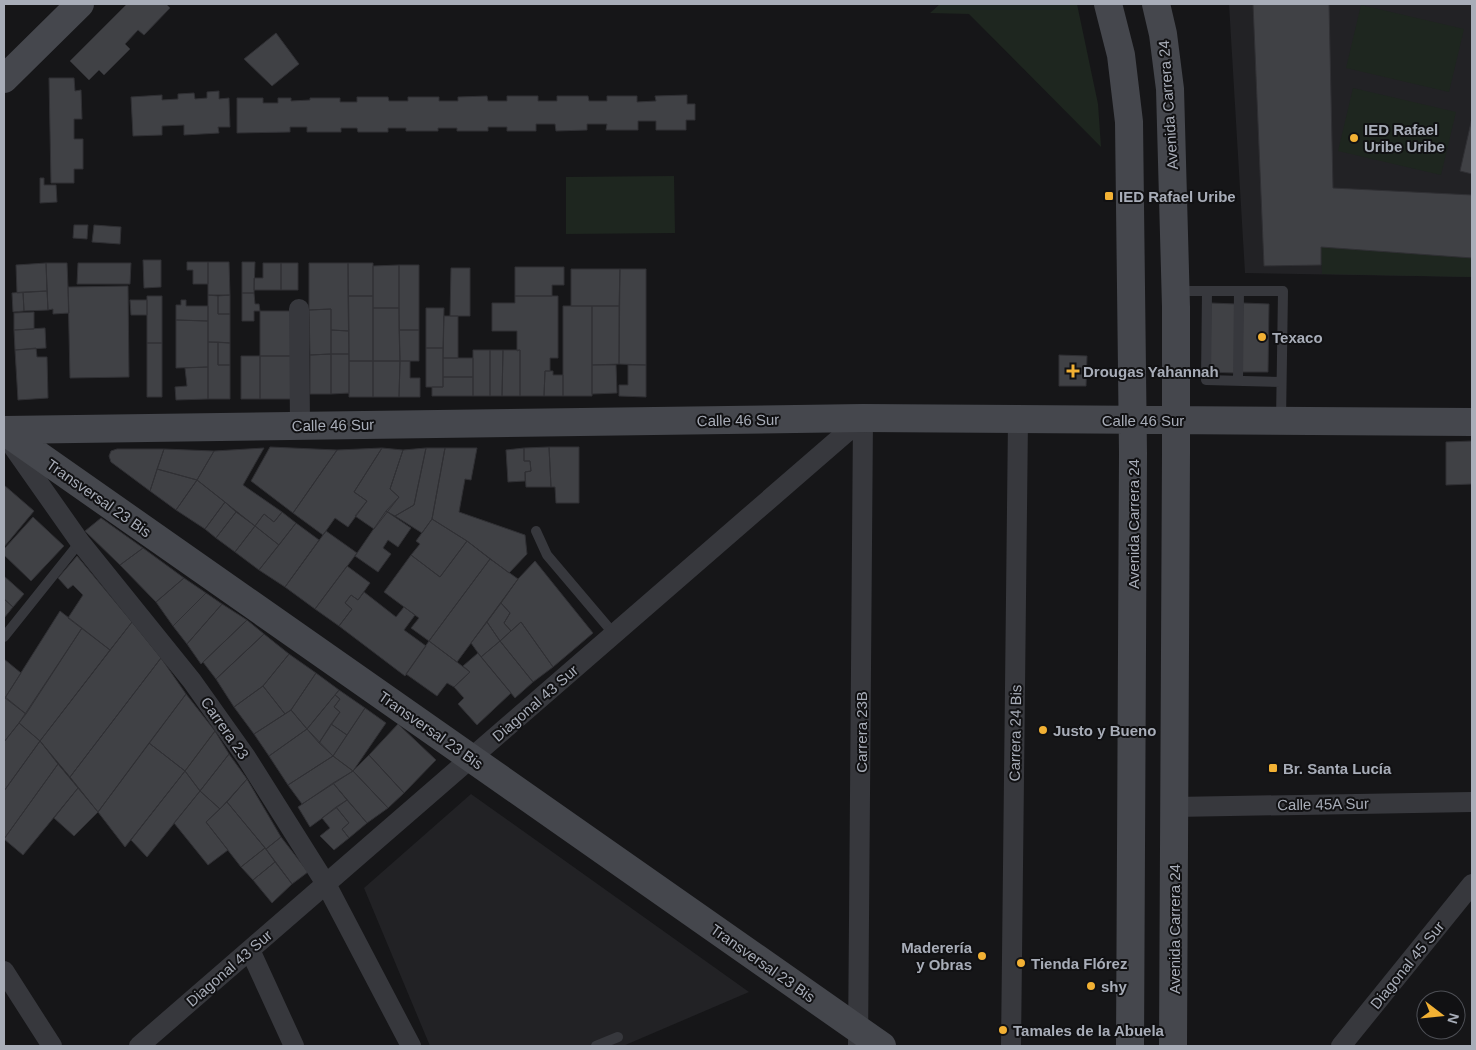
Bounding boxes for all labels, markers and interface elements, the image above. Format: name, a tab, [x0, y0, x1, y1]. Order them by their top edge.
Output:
street label: Avenida Carrera 24	[1155, 40, 1181, 170]
place label: IED Rafael Uribe Uribe	[1364, 121, 1445, 155]
marker: IED Rafael Uribe Uribe	[1348, 132, 1360, 144]
place label: IED Rafael Uribe	[1119, 188, 1236, 205]
marker: IED Rafael Uribe	[1103, 190, 1115, 202]
place label: Texaco	[1272, 329, 1323, 346]
marker: Texaco	[1256, 331, 1268, 343]
place label: Drougas Yahannah	[1083, 363, 1219, 380]
marker: Drougas Yahannah	[1067, 365, 1079, 377]
street label: Calle 46 Sur	[697, 411, 779, 429]
street label: Calle 46 Sur	[1102, 412, 1184, 429]
street label: Calle 46 Sur	[292, 416, 374, 434]
street label: Transversal 23 Bis	[43, 456, 155, 540]
street label: Avenida Carrera 24	[1125, 459, 1142, 589]
street label: Diagonal 43 Sur	[489, 661, 581, 745]
street label: Carrera 24 Bis	[1006, 685, 1024, 781]
street label: Transversal 23 Bis	[375, 688, 487, 772]
street label: Carrera 23B	[853, 691, 870, 773]
street label: Carrera 23	[197, 694, 253, 762]
place label: Justo y Bueno	[1053, 722, 1156, 739]
marker: Justo y Bueno	[1037, 724, 1049, 736]
place label: Br. Santa Lucía	[1283, 760, 1392, 777]
marker: Br. Santa Lucía	[1267, 762, 1279, 774]
street label: Calle 45A Sur	[1277, 795, 1369, 813]
street label: Avenida Carrera 24	[1166, 864, 1183, 994]
street label: Diagonal 45 Sur	[1367, 918, 1447, 1012]
street label: Transversal 23 Bis	[707, 921, 819, 1005]
street label: Diagonal 43 Sur	[183, 926, 275, 1010]
place label: Maderería y Obras	[901, 939, 973, 973]
marker: Maderería y Obras	[976, 950, 988, 962]
place label: Tienda Flórez	[1031, 955, 1127, 972]
marker: Tienda Flórez	[1015, 957, 1027, 969]
place label: shy	[1101, 978, 1128, 995]
marker: shy	[1085, 980, 1097, 992]
north arrow	[1416, 990, 1466, 1040]
text: N	[1444, 1012, 1463, 1026]
place label: Tamales de la Abuela	[1013, 1022, 1165, 1039]
marker: Tamales de la Abuela	[997, 1024, 1009, 1036]

